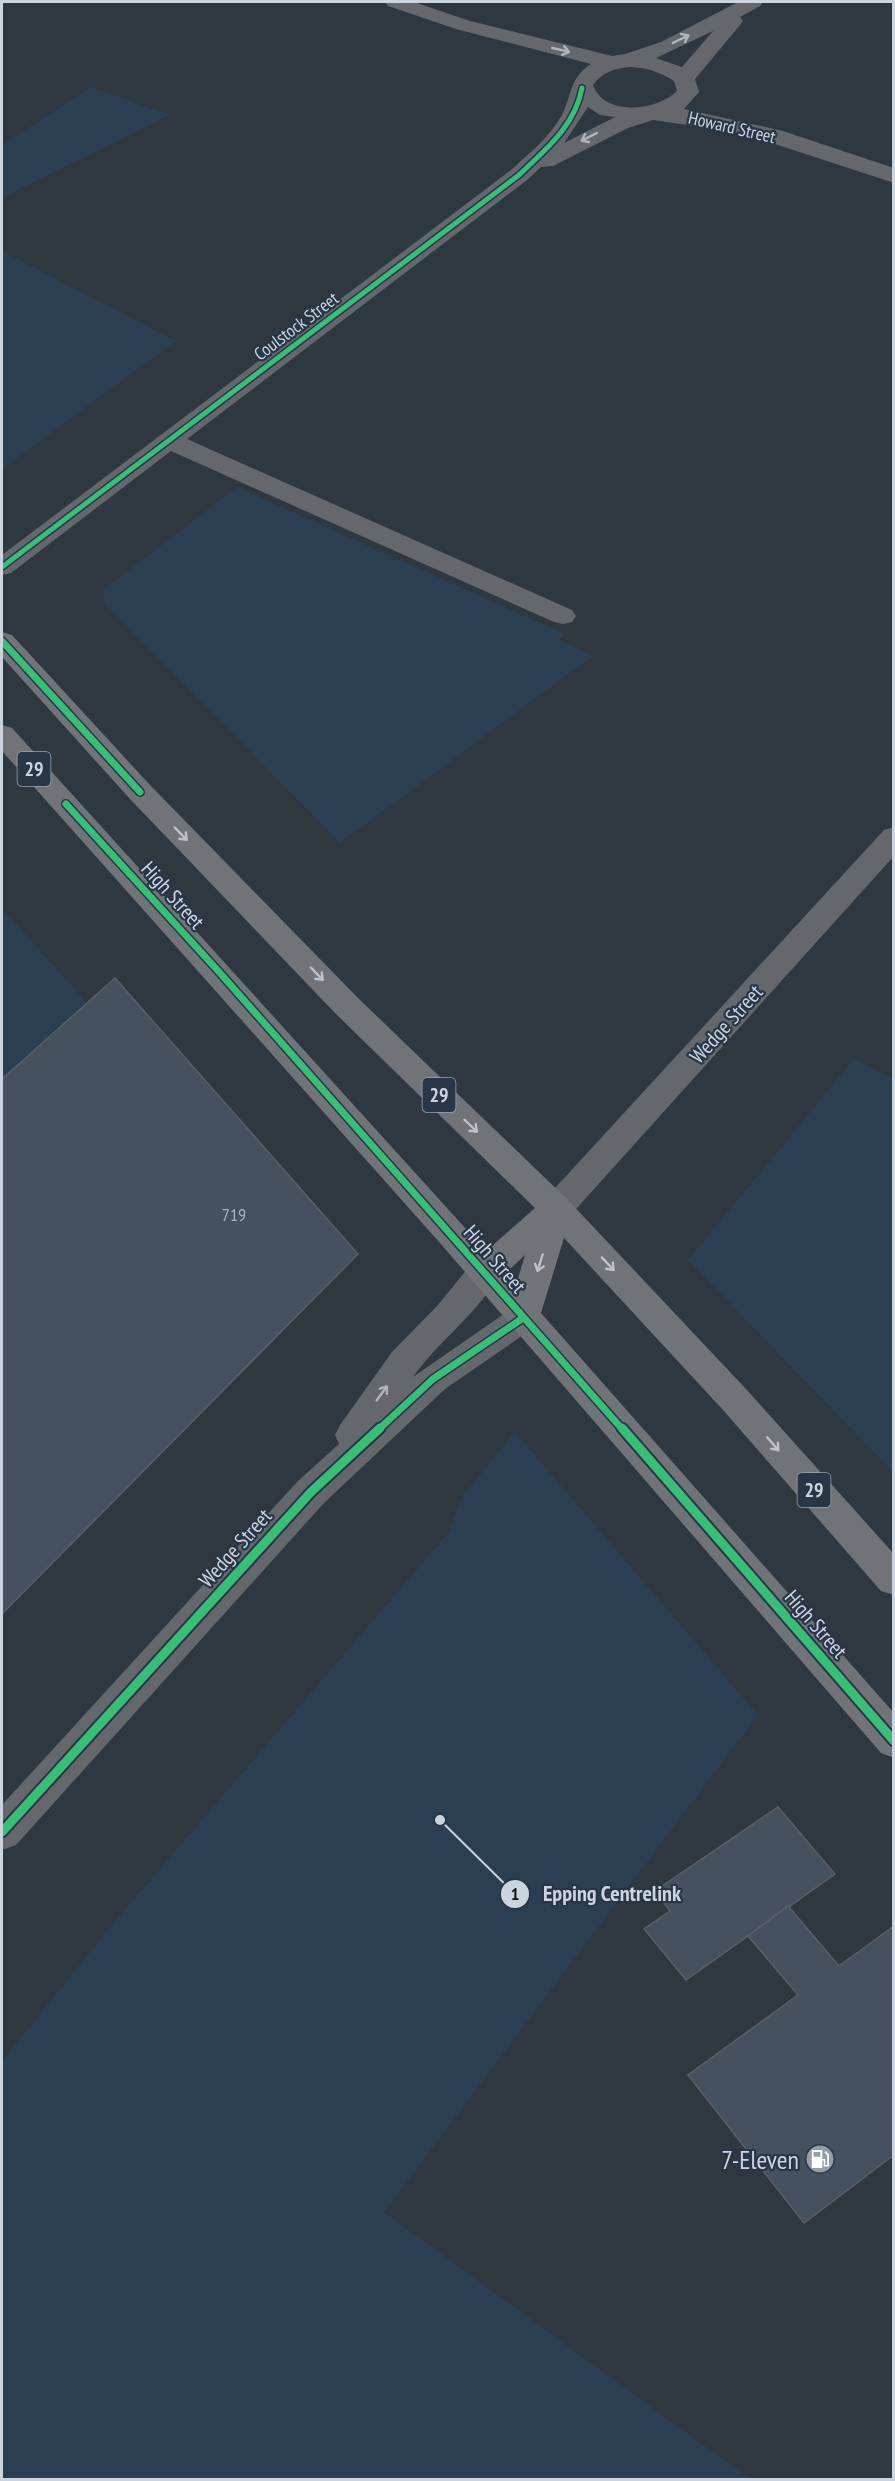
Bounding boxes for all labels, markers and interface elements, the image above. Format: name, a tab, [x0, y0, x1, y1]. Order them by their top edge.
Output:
one-way arrow	[672, 33, 690, 45]
one-way arrow	[551, 45, 570, 57]
street label: Howard Street	[686, 106, 778, 148]
one-way arrow	[580, 132, 598, 144]
street label: Coulstock Street	[249, 287, 343, 365]
road number: 29	[18, 752, 51, 786]
one-way arrow	[174, 827, 188, 842]
street label: High Street	[136, 855, 211, 935]
one-way arrow	[309, 967, 324, 982]
street label: Wedge Street	[684, 979, 769, 1069]
road number: 29	[422, 1078, 456, 1112]
one-way arrow	[463, 1119, 478, 1133]
house number: 719	[222, 1203, 246, 1226]
street label: High Street	[458, 1219, 532, 1299]
one-way arrow	[534, 1254, 545, 1273]
one-way arrow	[601, 1257, 615, 1272]
one-way arrow	[375, 1386, 388, 1402]
one-way arrow	[766, 1436, 780, 1451]
road number: 29	[798, 1473, 830, 1507]
street label: Wedge Street	[193, 1503, 278, 1593]
street label: High Street	[779, 1584, 853, 1664]
callout: Epping Centrelink	[500, 1874, 693, 1914]
text: Epping Centrelink	[543, 1879, 682, 1907]
text: 1	[511, 1882, 519, 1905]
place label: 7-Eleven	[721, 2143, 799, 2176]
fuel station icon: 7-Eleven	[804, 2143, 836, 2175]

